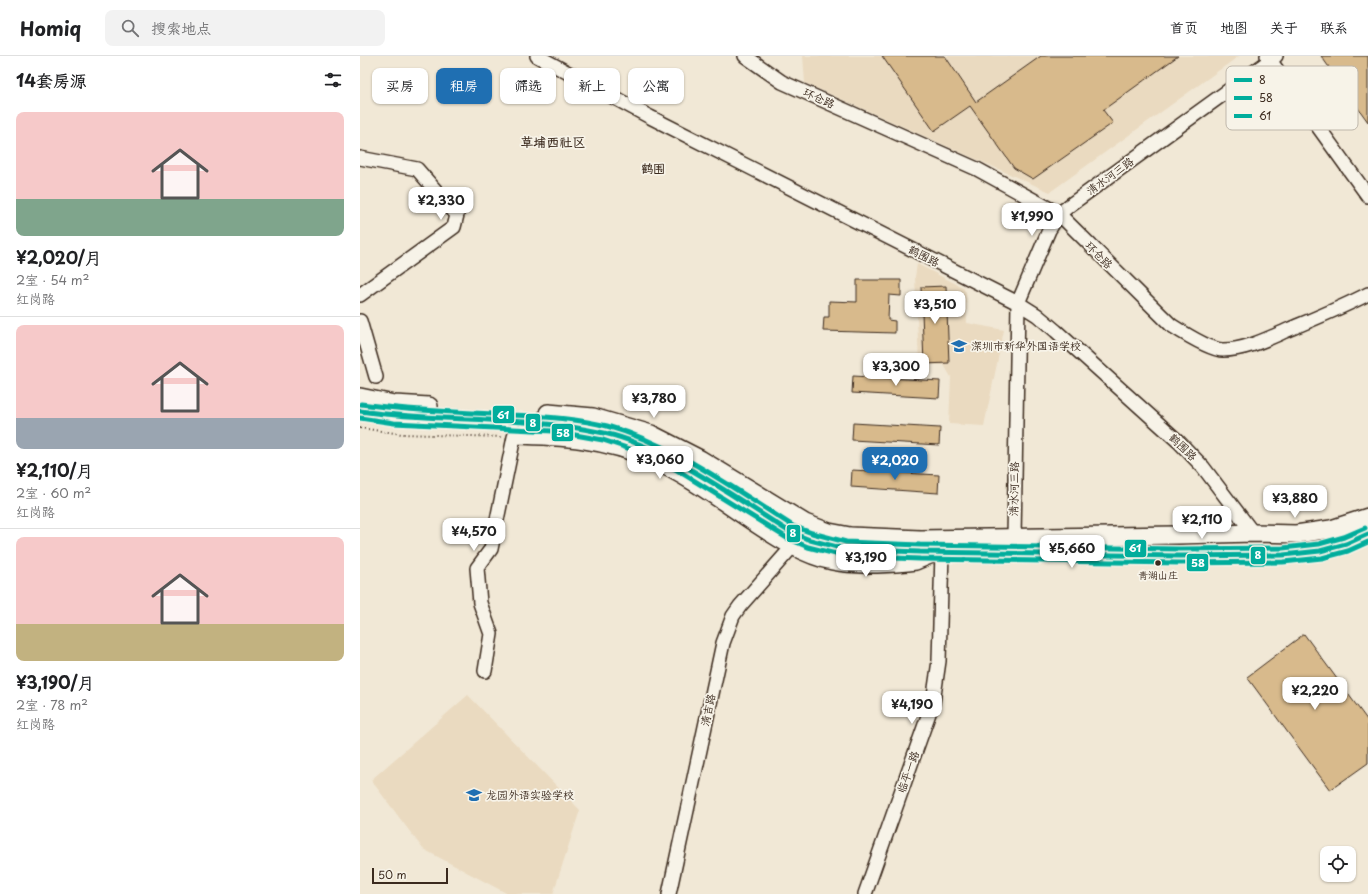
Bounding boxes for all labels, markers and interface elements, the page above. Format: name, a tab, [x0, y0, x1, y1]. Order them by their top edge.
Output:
search box	[105, 10, 385, 46]
text: Homiq	[20, 14, 81, 42]
text: 搜索地点	[151, 16, 211, 39]
icon: search	[119, 17, 141, 39]
text: 首页	[1170, 17, 1198, 38]
text: 地图	[1220, 17, 1248, 38]
text: 关于	[1270, 17, 1298, 38]
text: 联系	[1320, 17, 1348, 38]
legend	[1226, 66, 1358, 130]
text: 14套房源	[16, 67, 87, 93]
chip: 买房	[372, 68, 428, 104]
chip: 租房	[436, 68, 492, 104]
chip: 筛选	[500, 68, 556, 104]
chip: 新上	[564, 68, 620, 104]
chip: 公寓	[628, 68, 684, 104]
icon: filters	[322, 69, 344, 91]
text: 8	[1259, 71, 1266, 88]
street label: 环仓路	[801, 83, 838, 112]
text: 58	[1259, 89, 1273, 106]
text: 61	[1259, 107, 1271, 124]
district label: 草埔西社区	[520, 132, 586, 151]
icon: home	[144, 138, 216, 210]
street label: 清水河三路	[1082, 153, 1137, 199]
district label: 鹤围	[641, 159, 665, 177]
pin: ¥2,330	[408, 187, 474, 221]
text: ¥2,330	[417, 190, 465, 209]
pin: ¥1,990	[999, 203, 1065, 237]
text: ¥1,990	[1011, 206, 1053, 225]
street label: 环仓路	[1082, 237, 1117, 272]
street label: 鹤围路	[906, 240, 943, 271]
text: ¥2,020/月	[16, 244, 102, 270]
text: 2室 · 54 m²	[16, 270, 89, 289]
text: 红岗路	[16, 289, 55, 308]
pin: ¥3,510	[902, 291, 968, 325]
text: ¥3,510	[914, 294, 956, 313]
school or university icon: 深圳市新华外国语学校	[950, 337, 968, 355]
place label: 深圳市新华外国语学校	[971, 337, 1081, 354]
icon: home	[144, 351, 216, 423]
pin: ¥3,300	[863, 353, 929, 387]
text: ¥3,300	[872, 356, 920, 375]
pin: ¥3,780	[621, 385, 687, 419]
text: ¥3,780	[632, 388, 676, 407]
line badge: 61	[492, 405, 515, 424]
text: 61	[497, 406, 509, 423]
line badge: 8	[525, 413, 541, 432]
text: 8	[530, 414, 537, 431]
line badge: 58	[551, 423, 574, 442]
text: 58	[556, 424, 570, 441]
street label: 鹤围路	[1166, 429, 1201, 464]
pin: ¥3,060	[627, 446, 693, 480]
pin: ¥2,020	[862, 447, 928, 481]
text: ¥3,060	[636, 449, 684, 468]
text: ¥2,020	[871, 450, 919, 469]
text: ¥2,110/月	[16, 457, 93, 483]
street label: 清水河三路	[1005, 461, 1022, 517]
text: 2室 · 60 m²	[16, 483, 91, 502]
pin: ¥3,880	[1262, 485, 1328, 519]
text: ¥3,880	[1272, 488, 1318, 507]
text: 红岗路	[16, 502, 55, 521]
pin: ¥2,110	[1169, 506, 1235, 540]
text: ¥2,110	[1181, 509, 1223, 528]
pin: ¥4,570	[441, 518, 507, 552]
text: ¥4,570	[451, 521, 497, 540]
line badge: 8	[786, 524, 801, 543]
text: 8	[790, 524, 797, 541]
pin: ¥5,660	[1039, 535, 1105, 569]
text: ¥5,660	[1049, 538, 1095, 557]
line badge: 61	[1124, 539, 1147, 558]
text: 61	[1129, 539, 1141, 556]
pin: ¥3,190	[833, 544, 899, 578]
line badge: 8	[1250, 546, 1266, 565]
text: 8	[1255, 546, 1262, 563]
text: ¥3,190	[845, 547, 887, 566]
line badge: 58	[1186, 553, 1209, 572]
text: 58	[1191, 554, 1205, 571]
marker: 青湖山庄	[1153, 558, 1163, 568]
icon: home	[144, 563, 216, 635]
place label: 青湖山庄	[1138, 567, 1178, 582]
text: ¥3,190/月	[16, 669, 94, 695]
pin: ¥2,220	[1282, 677, 1348, 711]
text: ¥2,220	[1291, 680, 1339, 699]
pin: ¥4,190	[879, 691, 945, 725]
street label: 清吉路	[696, 692, 719, 728]
text: ¥4,190	[891, 694, 933, 713]
text: 2室 · 78 m²	[16, 695, 88, 714]
text: 红岗路	[16, 714, 55, 733]
street label: 临平一路	[892, 748, 923, 795]
school or university icon: 龙园外语实验学校	[465, 786, 483, 804]
place label: 龙园外语实验学校	[486, 786, 574, 803]
map controls	[1320, 846, 1356, 882]
button: locate	[1320, 846, 1356, 882]
scale bar	[372, 866, 448, 885]
text: 50 m	[378, 866, 407, 883]

